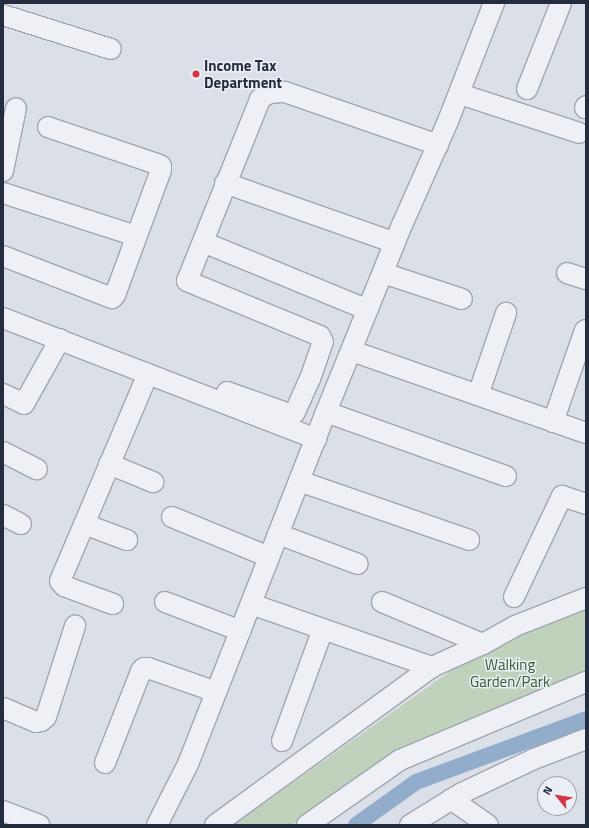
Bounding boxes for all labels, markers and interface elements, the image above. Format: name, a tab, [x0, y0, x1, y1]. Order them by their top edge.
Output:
place label: Income Tax Department	[204, 56, 282, 91]
marker: Income Tax Department	[191, 69, 201, 79]
park label: Walking Garden/Park	[470, 655, 550, 690]
north arrow	[537, 776, 577, 816]
text: N	[539, 783, 556, 798]

